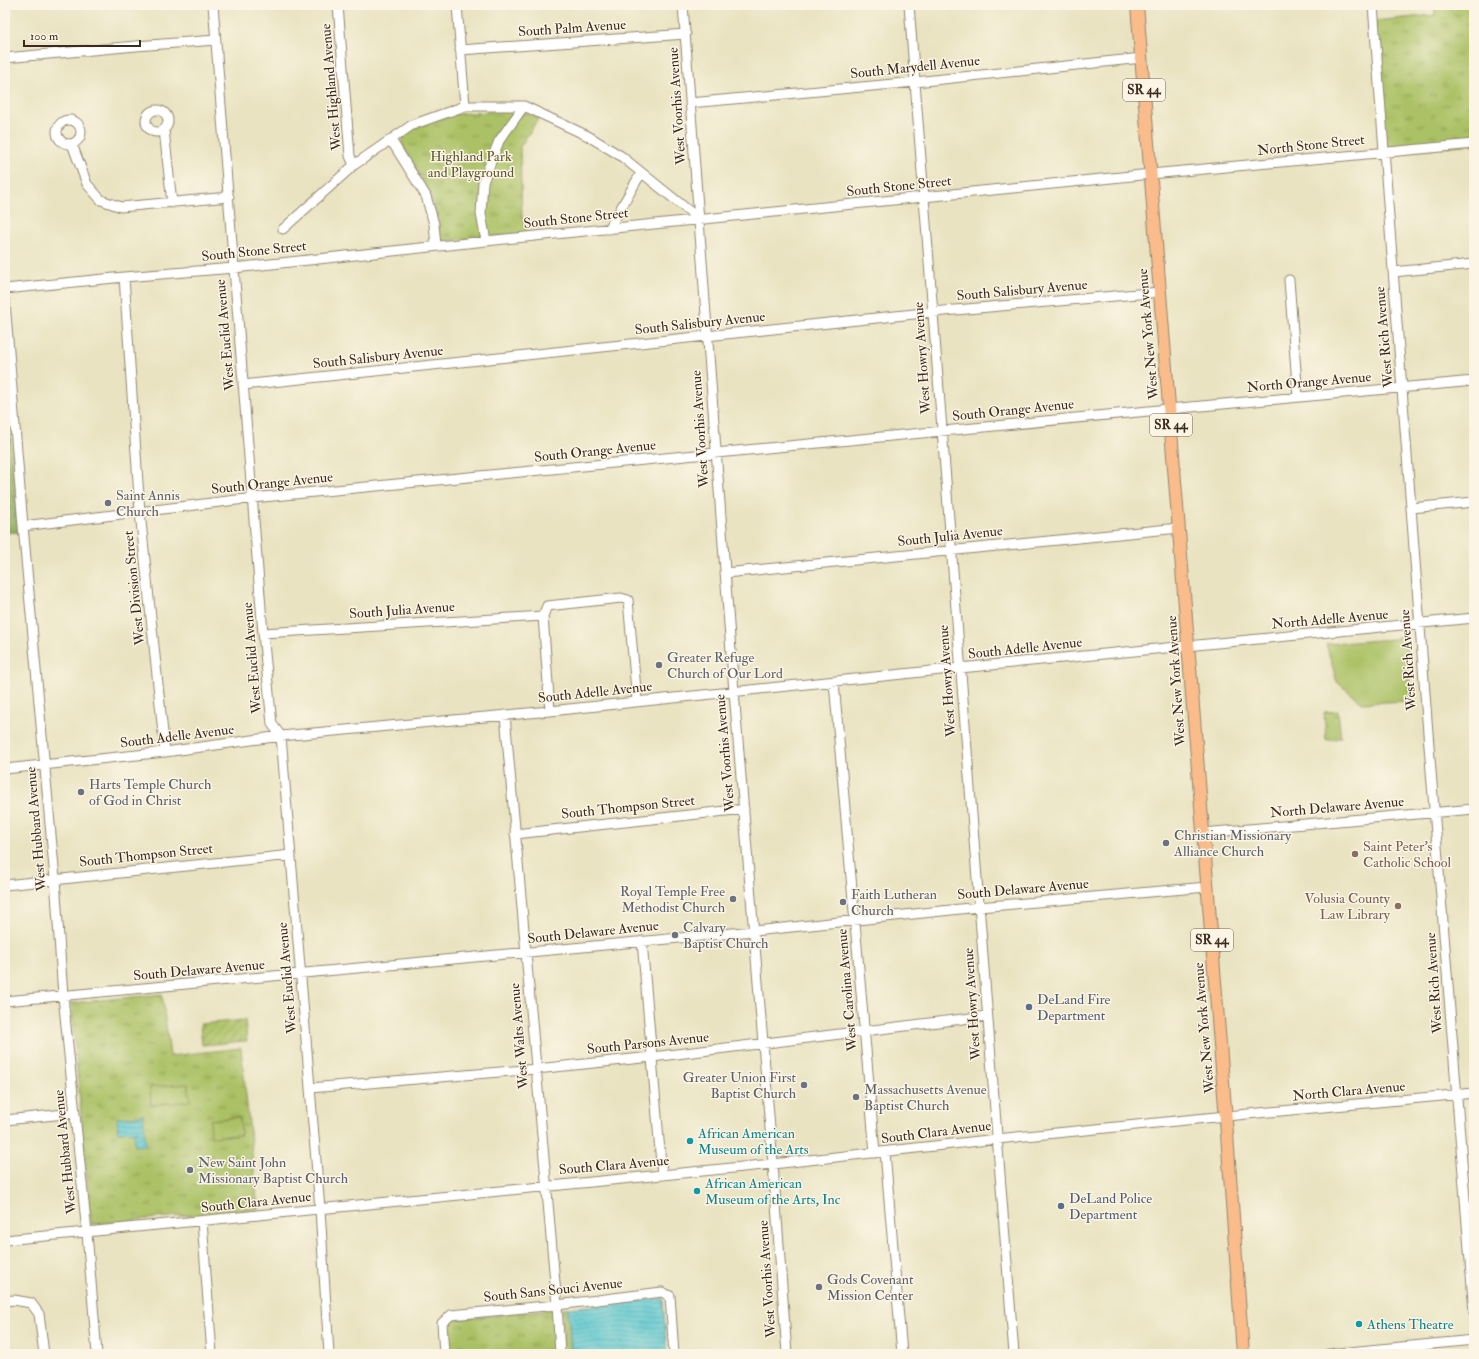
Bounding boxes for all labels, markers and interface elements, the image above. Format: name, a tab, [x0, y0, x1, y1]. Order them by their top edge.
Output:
street label: South Palm Avenue	[517, 16, 627, 40]
scale bar	[24, 22, 140, 48]
street label: West Highland Avenue	[317, 23, 345, 152]
text: 100 m	[30, 29, 59, 44]
street label: West Voorhis Avenue	[664, 46, 690, 166]
street label: South Marydell Avenue	[849, 52, 981, 83]
road number: SR 44	[1123, 79, 1165, 101]
street label: North Stone Street	[1257, 131, 1366, 159]
park label: Highland Park and Playground	[428, 148, 514, 182]
street label: South Stone Street	[846, 172, 953, 200]
street label: South Stone Street	[523, 204, 630, 232]
street label: South Stone Street	[201, 237, 308, 265]
street label: West New York Avenue	[1134, 268, 1162, 401]
street label: South Salisbury Avenue	[956, 276, 1088, 305]
street label: West Euclid Avenue	[212, 278, 238, 392]
street label: West Rich Avenue	[1371, 286, 1397, 389]
street label: West Howry Avenue	[910, 301, 935, 416]
street label: South Salisbury Avenue	[634, 308, 766, 339]
street label: South Salisbury Avenue	[312, 342, 444, 373]
street label: North Orange Avenue	[1246, 368, 1372, 396]
street label: West Voorhis Avenue	[687, 369, 713, 489]
street label: South Orange Avenue	[951, 395, 1075, 425]
road number: SR 44	[1150, 414, 1192, 436]
street label: South Orange Avenue	[533, 436, 657, 466]
street label: South Orange Avenue	[210, 468, 334, 498]
place label: Saint Annis Church	[116, 487, 180, 520]
marker: Saint Annis Church	[103, 498, 113, 508]
street label: South Julia Avenue	[897, 522, 1004, 550]
street label: West Division Street	[119, 529, 149, 647]
street label: South Julia Avenue	[349, 598, 455, 622]
street label: West Euclid Avenue	[239, 601, 265, 715]
street label: North Adelle Avenue	[1271, 605, 1389, 633]
street label: West Rich Avenue	[1396, 609, 1420, 712]
street label: West New York Avenue	[1163, 615, 1189, 748]
street label: West Howry Avenue	[935, 624, 960, 739]
street label: South Adelle Avenue	[967, 634, 1083, 662]
place label: Greater Refuge Church of Our Lord	[667, 649, 783, 682]
marker: Greater Refuge Church of Our Lord	[654, 660, 664, 670]
street label: South Adelle Avenue	[537, 678, 653, 706]
street label: West Voorhis Avenue	[711, 693, 739, 813]
street label: South Adelle Avenue	[119, 721, 235, 751]
street label: West Hubbard Avenue	[22, 766, 50, 893]
place label: Harts Temple Church of God in Christ	[89, 776, 212, 809]
marker: Harts Temple Church of God in Christ	[76, 787, 86, 797]
street label: South Thompson Street	[560, 791, 696, 823]
street label: North Delaware Avenue	[1269, 793, 1405, 821]
place label: Christian Missionary Alliance Church	[1173, 827, 1292, 860]
marker: Christian Missionary Alliance Church	[1161, 838, 1171, 848]
place label: Saint Peter's Catholic School	[1363, 838, 1452, 871]
street label: South Thompson Street	[78, 839, 214, 871]
marker: Saint Peter's Catholic School	[1350, 849, 1360, 859]
street label: South Delaware Avenue	[957, 875, 1090, 903]
place label: Royal Temple Free Methodist Church	[620, 883, 726, 916]
place label: Faith Lutheran Church	[851, 886, 937, 919]
place label: Volusia County Law Library	[1305, 890, 1391, 924]
marker: Royal Temple Free Methodist Church	[728, 894, 738, 904]
marker: Faith Lutheran Church	[838, 897, 848, 907]
marker: Volusia County Law Library	[1393, 901, 1403, 911]
street label: South Delaware Avenue	[527, 917, 660, 947]
place label: Calvary Baptist Church	[683, 919, 769, 953]
street label: West Euclid Avenue	[274, 921, 300, 1035]
street label: West Carolina Avenue	[833, 928, 861, 1053]
road number: SR 44	[1191, 929, 1233, 951]
marker: Calvary Baptist Church	[670, 930, 680, 940]
street label: West Rich Avenue	[1422, 932, 1446, 1035]
street label: West Howry Avenue	[960, 947, 985, 1062]
street label: South Delaware Avenue	[133, 956, 266, 984]
street label: West New York Avenue	[1190, 962, 1218, 1095]
street label: West Walts Avenue	[506, 982, 532, 1091]
place label: DeLand Fire Department	[1037, 991, 1111, 1025]
marker: DeLand Fire Department	[1024, 1002, 1034, 1012]
street label: South Parsons Avenue	[586, 1028, 710, 1058]
place label: Greater Union First Baptist Church	[683, 1069, 797, 1103]
street label: North Clara Avenue	[1292, 1078, 1406, 1104]
marker: Greater Union First Baptist Church	[799, 1080, 809, 1090]
place label: Massachusetts Avenue Baptist Church	[864, 1081, 987, 1115]
street label: West Hubbard Avenue	[50, 1089, 80, 1216]
marker: Massachusetts Avenue Baptist Church	[851, 1092, 861, 1102]
street label: South Clara Avenue	[880, 1117, 992, 1147]
place label: African American Museum of the Arts	[697, 1125, 809, 1158]
marker: African American Museum of the Arts	[685, 1136, 695, 1146]
street label: South Clara Avenue	[558, 1152, 670, 1178]
place label: New Saint John Missionary Baptist Church	[198, 1154, 349, 1188]
marker: New Saint John Missionary Baptist Church	[185, 1165, 195, 1175]
place label: African American Museum of the Arts, Inc	[704, 1175, 841, 1208]
marker: African American Museum of the Arts, Inc	[692, 1186, 702, 1196]
street label: South Clara Avenue	[200, 1188, 312, 1216]
place label: DeLand Police Department	[1069, 1190, 1152, 1224]
marker: DeLand Police Department	[1056, 1201, 1066, 1211]
street label: West Voorhis Avenue	[754, 1219, 780, 1339]
place label: Gods Covenant Mission Center	[827, 1271, 914, 1304]
street label: South Sans Souci Avenue	[483, 1274, 623, 1306]
marker: Gods Covenant Mission Center	[814, 1282, 824, 1292]
place label: Athens Theatre	[1366, 1316, 1454, 1333]
marker: Athens Theatre	[1354, 1319, 1364, 1329]

